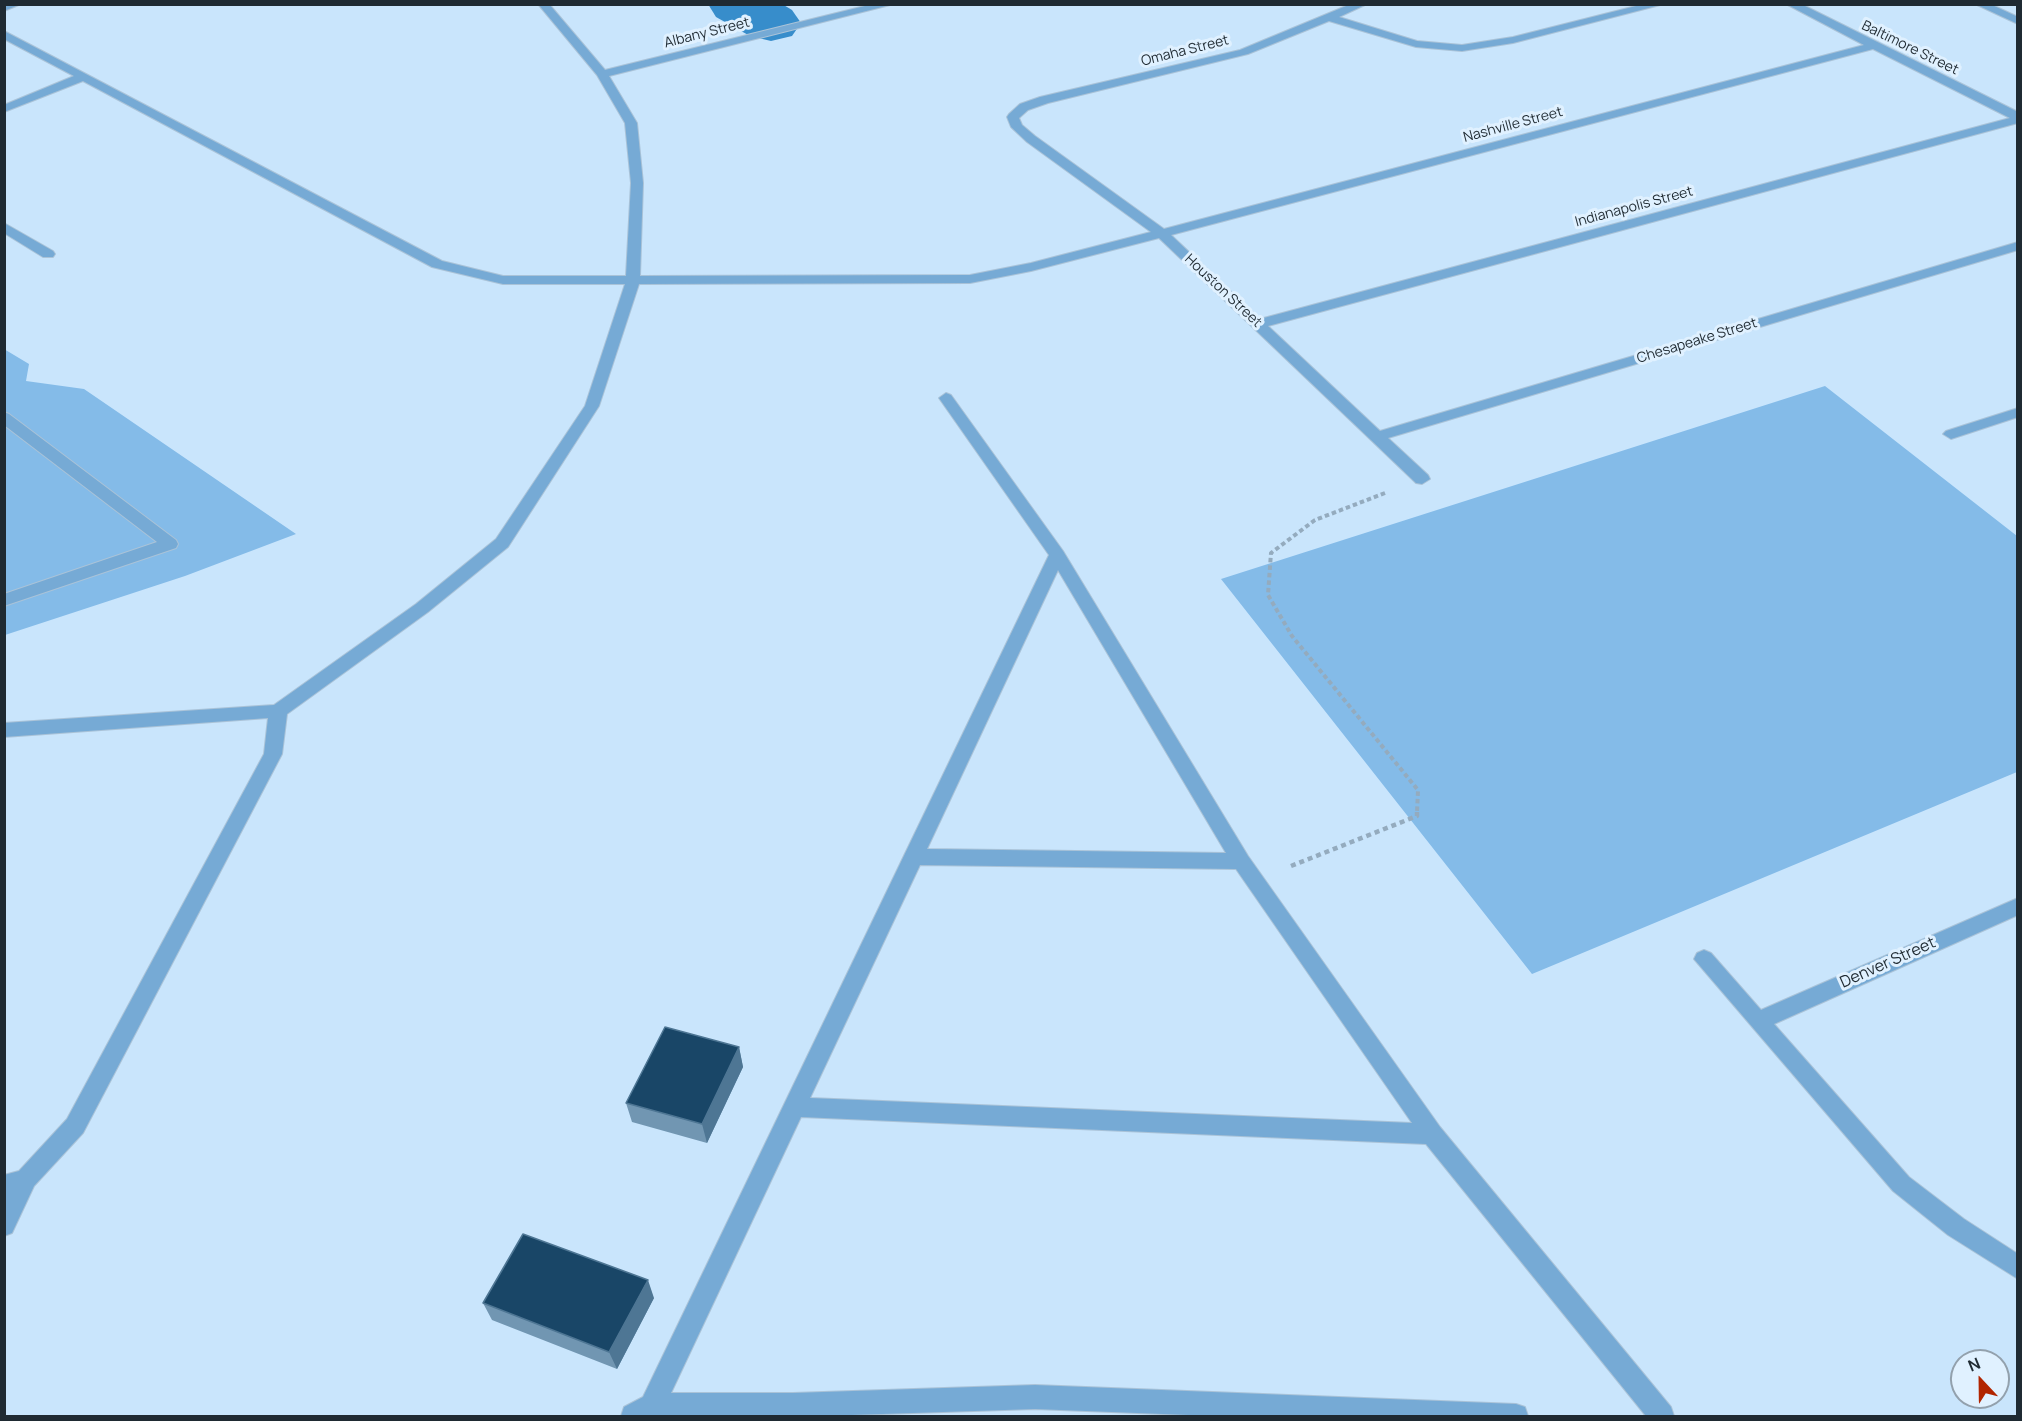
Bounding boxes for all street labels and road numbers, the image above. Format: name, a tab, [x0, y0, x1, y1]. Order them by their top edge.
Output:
street label: Albany Street	[662, 14, 752, 52]
street label: Baltimore Street	[1859, 17, 1961, 79]
street label: Omaha Street	[1139, 32, 1231, 70]
street label: Nashville Street	[1462, 104, 1564, 146]
street label: Indianapolis Street	[1573, 183, 1695, 231]
street label: Houston Street	[1181, 251, 1265, 331]
street label: Chesapeake Street	[1635, 315, 1759, 367]
street label: Denver Street	[1837, 933, 1939, 993]

